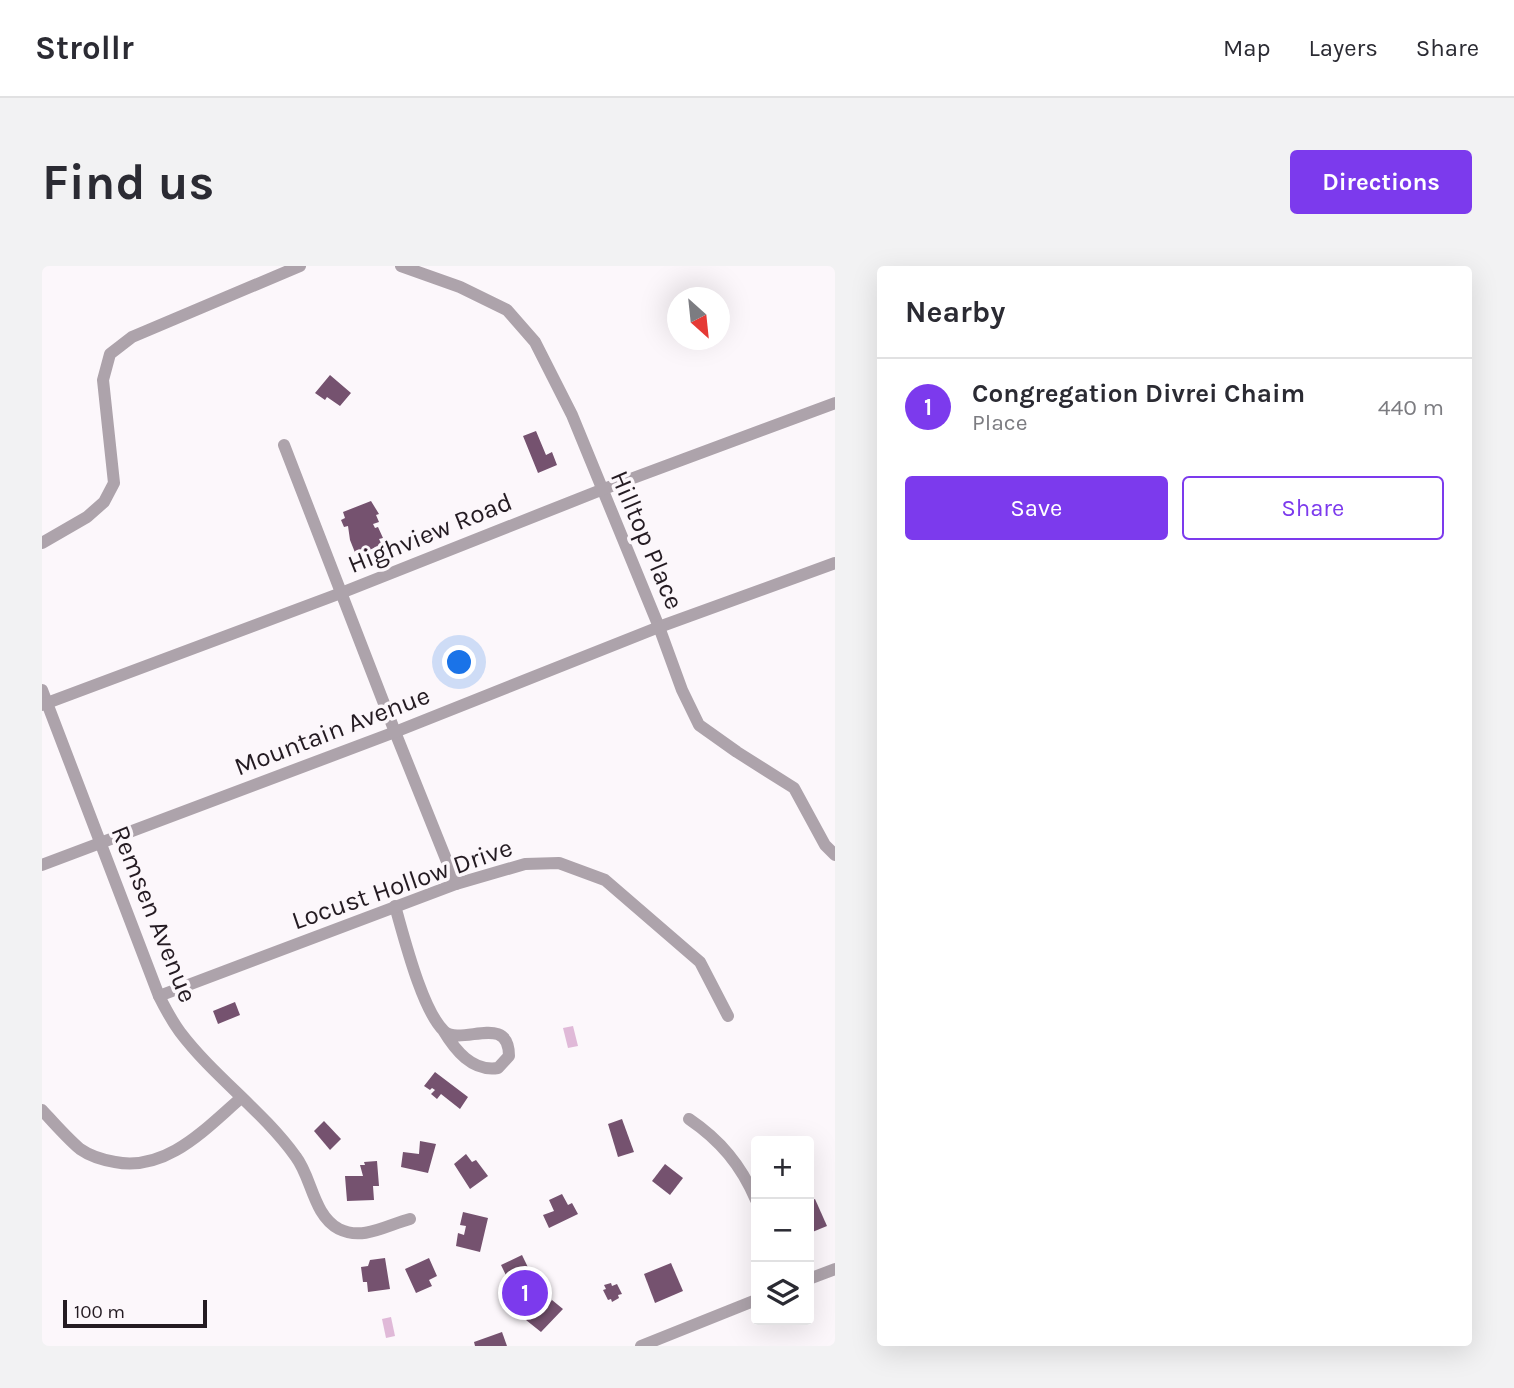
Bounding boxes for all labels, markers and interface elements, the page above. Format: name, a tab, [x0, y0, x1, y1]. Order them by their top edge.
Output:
text: Strollr	[35, 29, 134, 67]
text: Map	[1223, 34, 1271, 62]
text: Layers	[1309, 34, 1378, 62]
text: Share	[1416, 34, 1479, 62]
button: Directions	[1290, 150, 1472, 214]
text: Find us	[42, 154, 214, 211]
north arrow	[667, 287, 730, 350]
text: Nearby	[905, 294, 1005, 330]
text: Congregation Divrei Chaim	[972, 378, 1305, 409]
text: 1	[924, 394, 932, 421]
text: 440 m	[1378, 394, 1444, 421]
text: Place	[972, 409, 1028, 436]
street label: Hilltop Place	[604, 466, 690, 614]
button: Save	[905, 476, 1168, 540]
button: Share	[1182, 476, 1444, 540]
street label: Highview Road	[343, 486, 517, 580]
your location	[442, 645, 476, 679]
street label: Mountain Avenue	[230, 679, 434, 783]
street label: Remsen Avenue	[104, 821, 204, 1007]
street label: Locust Hollow Drive	[288, 832, 516, 936]
map controls	[751, 1136, 814, 1325]
button: +	[751, 1136, 814, 1199]
button: −	[751, 1199, 814, 1262]
button: layers	[751, 1262, 814, 1325]
pin: 1	[502, 1267, 548, 1319]
scale bar	[63, 1297, 206, 1329]
text: 100 m	[74, 1301, 125, 1323]

